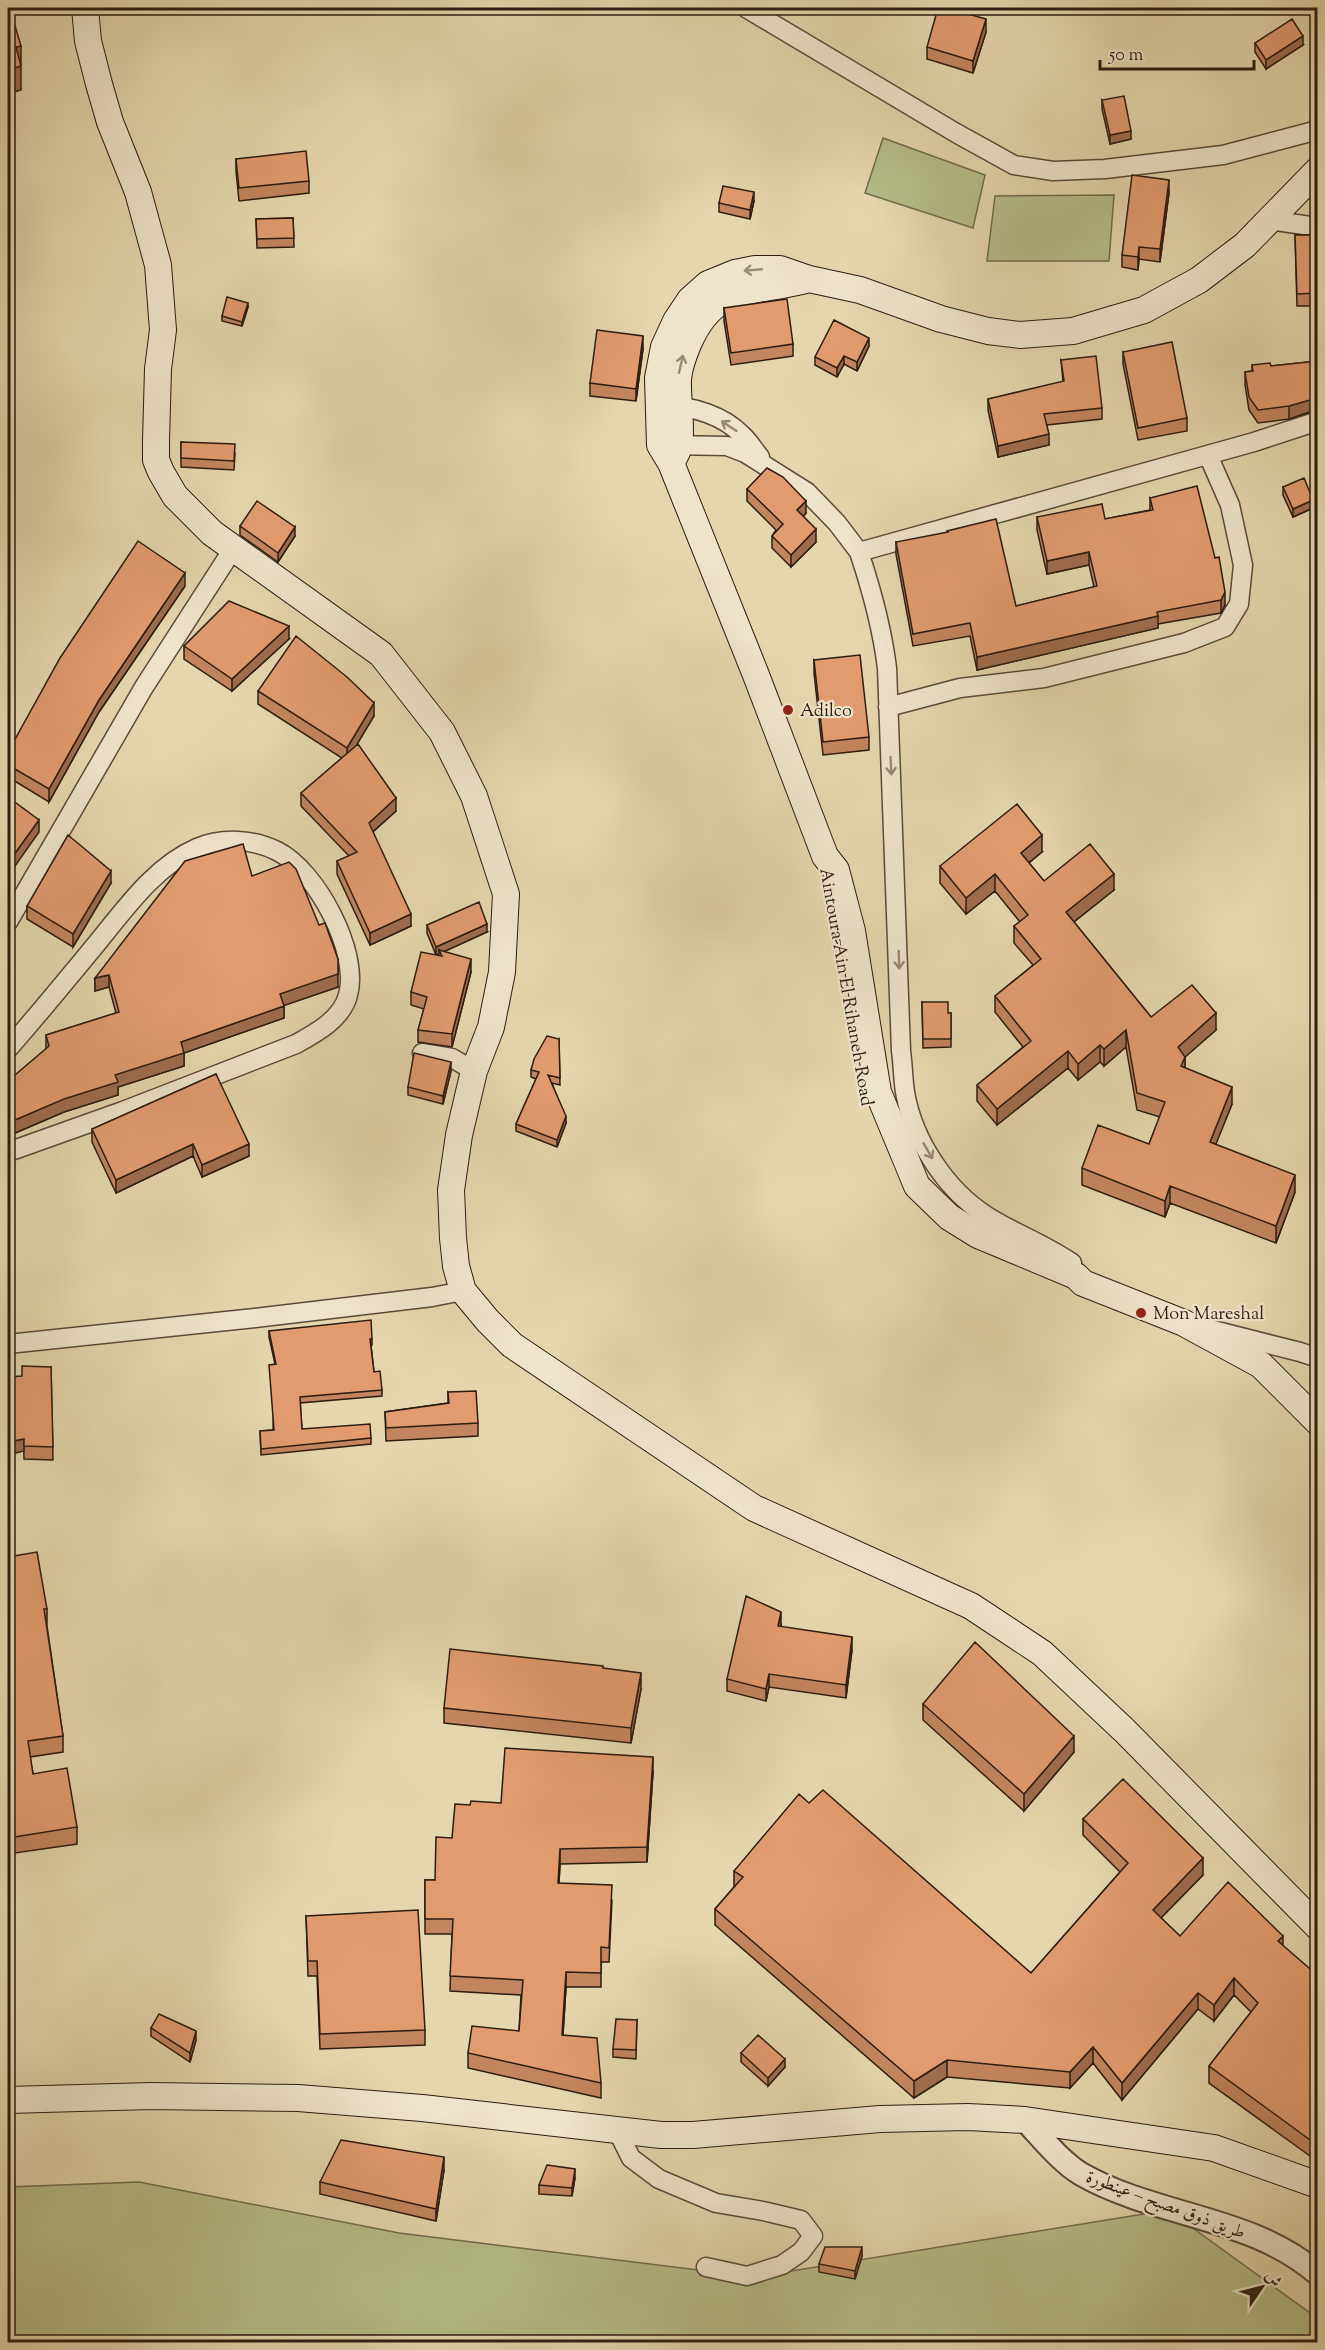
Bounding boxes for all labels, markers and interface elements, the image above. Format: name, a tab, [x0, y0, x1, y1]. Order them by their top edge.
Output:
scale bar	[1100, 33, 1254, 71]
text: 50 m	[1108, 43, 1144, 69]
one-way arrow	[743, 265, 763, 276]
one-way arrow	[676, 355, 688, 374]
one-way arrow	[721, 419, 738, 431]
place label: Adilco	[800, 699, 852, 725]
marker: Adilco	[781, 703, 795, 717]
one-way arrow	[886, 755, 897, 775]
street label: Aintoura-Ain El Rihaneh Road	[811, 866, 879, 1108]
one-way arrow	[893, 950, 904, 970]
one-way arrow	[922, 1142, 934, 1159]
place label: Mon Mareshal	[1153, 1302, 1264, 1328]
marker: Mon Mareshal	[1134, 1306, 1148, 1320]
street label: طريق ذوق مصبح – عينطورة	[1082, 2165, 1249, 2248]
north arrow	[1232, 2257, 1292, 2317]
text: ش	[1258, 2267, 1286, 2293]

